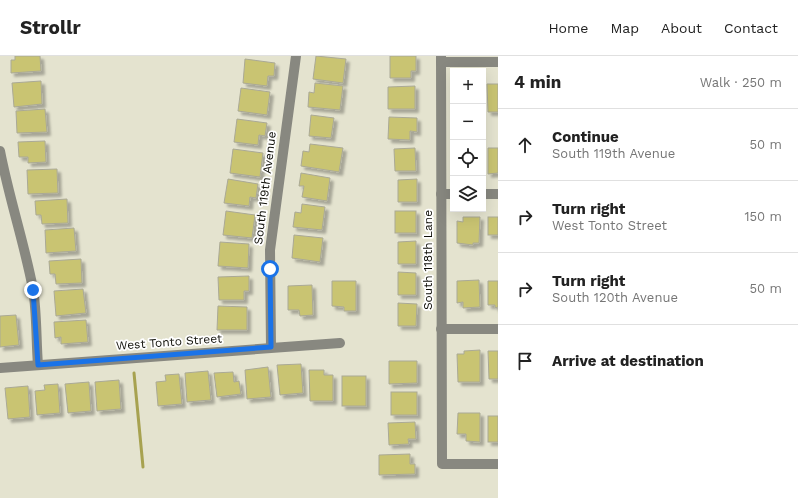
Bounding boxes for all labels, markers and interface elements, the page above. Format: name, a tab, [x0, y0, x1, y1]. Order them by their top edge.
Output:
text: Strollr	[20, 16, 81, 39]
text: Home	[548, 20, 588, 36]
text: Map	[610, 20, 639, 36]
text: About	[661, 20, 702, 36]
text: Contact	[724, 20, 778, 36]
map controls	[450, 68, 486, 212]
button: +	[450, 68, 486, 104]
text: 4 min	[514, 72, 561, 92]
text: Walk · 250 m	[700, 75, 782, 90]
button: −	[450, 104, 486, 140]
text: Continue	[552, 128, 619, 146]
street label: South 119th Avenue	[251, 131, 279, 245]
icon: ahead	[514, 134, 536, 156]
text: 50 m	[750, 137, 782, 152]
button: locate	[450, 140, 486, 176]
text: South 119th Avenue	[552, 146, 675, 161]
button: layers	[450, 176, 486, 212]
text: Turn right	[552, 200, 625, 218]
icon: right	[514, 206, 536, 228]
text: 150 m	[744, 209, 782, 224]
street label: South 118th Lane	[421, 210, 435, 310]
text: West Tonto Street	[552, 218, 667, 233]
route start	[261, 260, 279, 278]
text: Turn right	[552, 272, 625, 290]
icon: right	[514, 278, 536, 300]
route end	[24, 281, 42, 299]
text: 50 m	[750, 281, 782, 296]
text: South 120th Avenue	[552, 290, 678, 305]
street label: West Tonto Street	[116, 331, 222, 353]
icon: arrive	[514, 350, 536, 372]
text: Arrive at destination	[552, 352, 704, 370]

